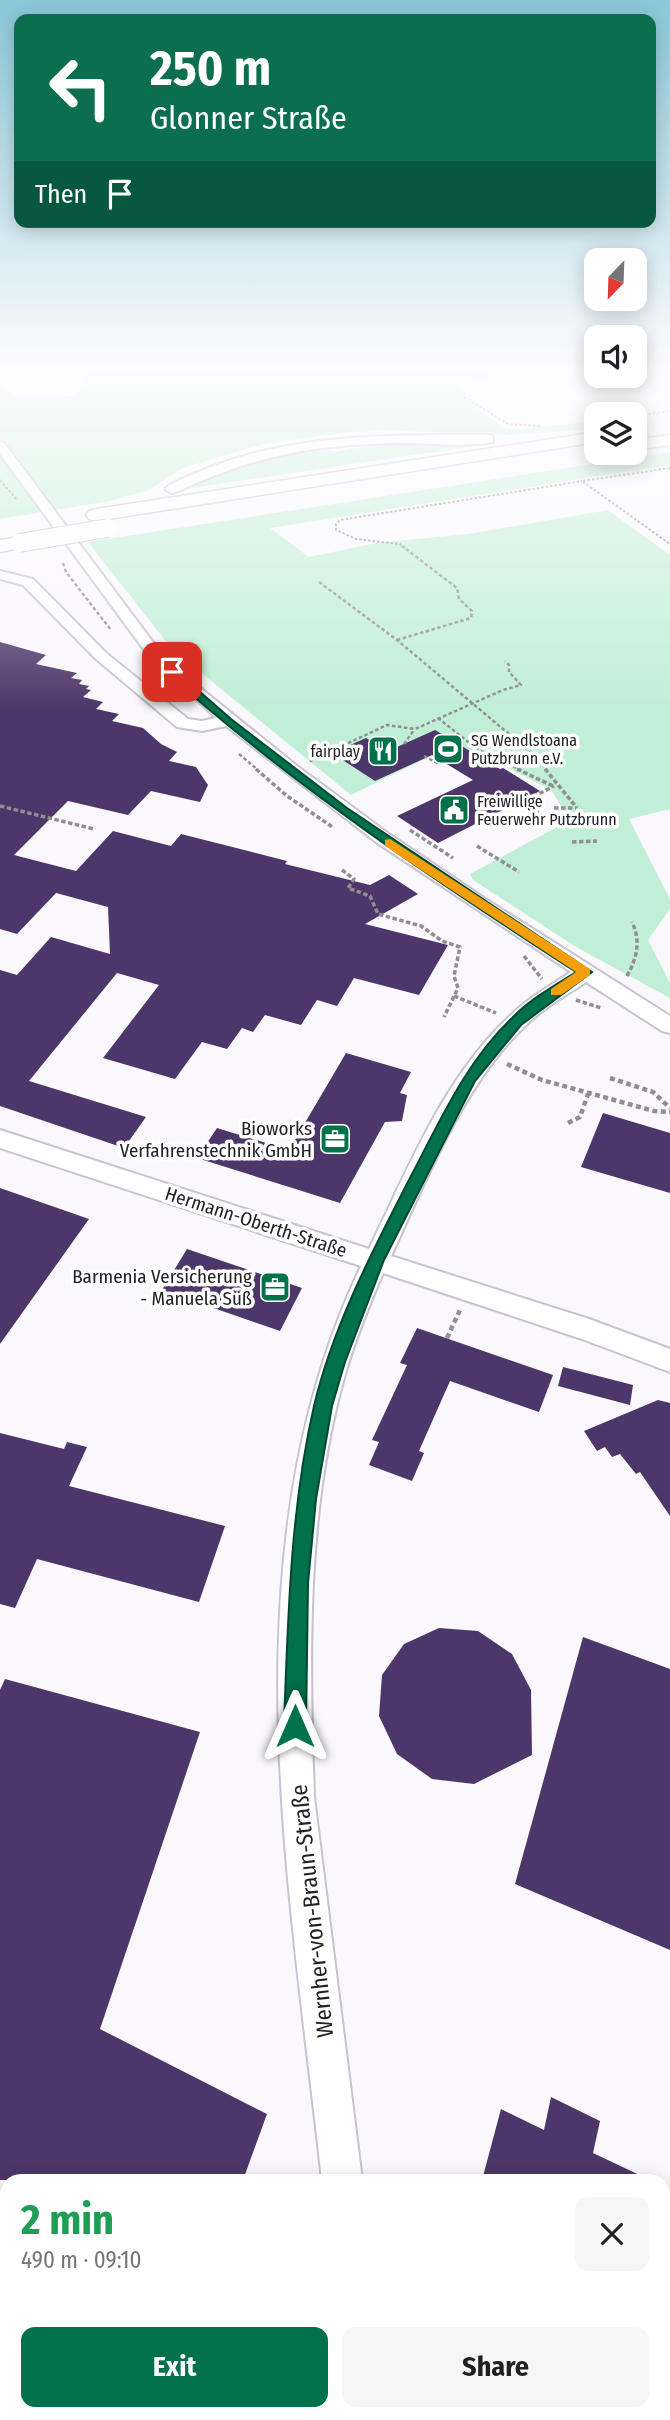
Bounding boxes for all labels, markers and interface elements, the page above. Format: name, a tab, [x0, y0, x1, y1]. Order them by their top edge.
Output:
text: 250 m	[150, 39, 271, 98]
icon: left	[35, 42, 126, 133]
text: Glonner Straße	[150, 99, 347, 137]
icon: arrive	[101, 175, 139, 213]
text: Then	[35, 179, 87, 210]
north arrow	[584, 248, 648, 312]
map controls	[584, 248, 647, 465]
button: sound	[584, 325, 647, 388]
button: layers	[584, 402, 647, 465]
pin	[142, 642, 202, 702]
icon: arrive	[153, 653, 191, 691]
place label: SG Wendlstoana Putzbrunn e.V.	[471, 731, 577, 768]
sports icon: SG Wendlstoana Putzbrunn e.V.	[431, 732, 465, 766]
restaurant icon: fairplay	[366, 734, 400, 768]
place label: fairplay	[311, 742, 361, 761]
place label: Freiwillige Feuerwehr Putzbrunn	[477, 792, 617, 829]
public building icon: Freiwillige Feuerwehr Putzbrunn	[437, 793, 471, 827]
place label: Bioworks Verfahrenstechnik GmbH	[120, 1117, 312, 1162]
office icon: Bioworks Verfahrenstechnik GmbH	[318, 1122, 352, 1156]
street label: Hermann-Oberth-Straße	[162, 1182, 350, 1262]
place label: Barmenia Versicherung - Manuela Süß	[72, 1265, 252, 1310]
office icon: Barmenia Versicherung - Manuela Süß	[258, 1270, 292, 1304]
position arrow	[258, 1689, 332, 1763]
street label: Wernher-von-Braun-Straße	[285, 1783, 339, 2039]
text: 2 min	[21, 2195, 114, 2245]
button: close	[575, 2197, 649, 2271]
text: 490 m · 09:10	[21, 2246, 142, 2274]
button: Exit	[21, 2327, 328, 2407]
button: Share	[342, 2327, 649, 2407]

